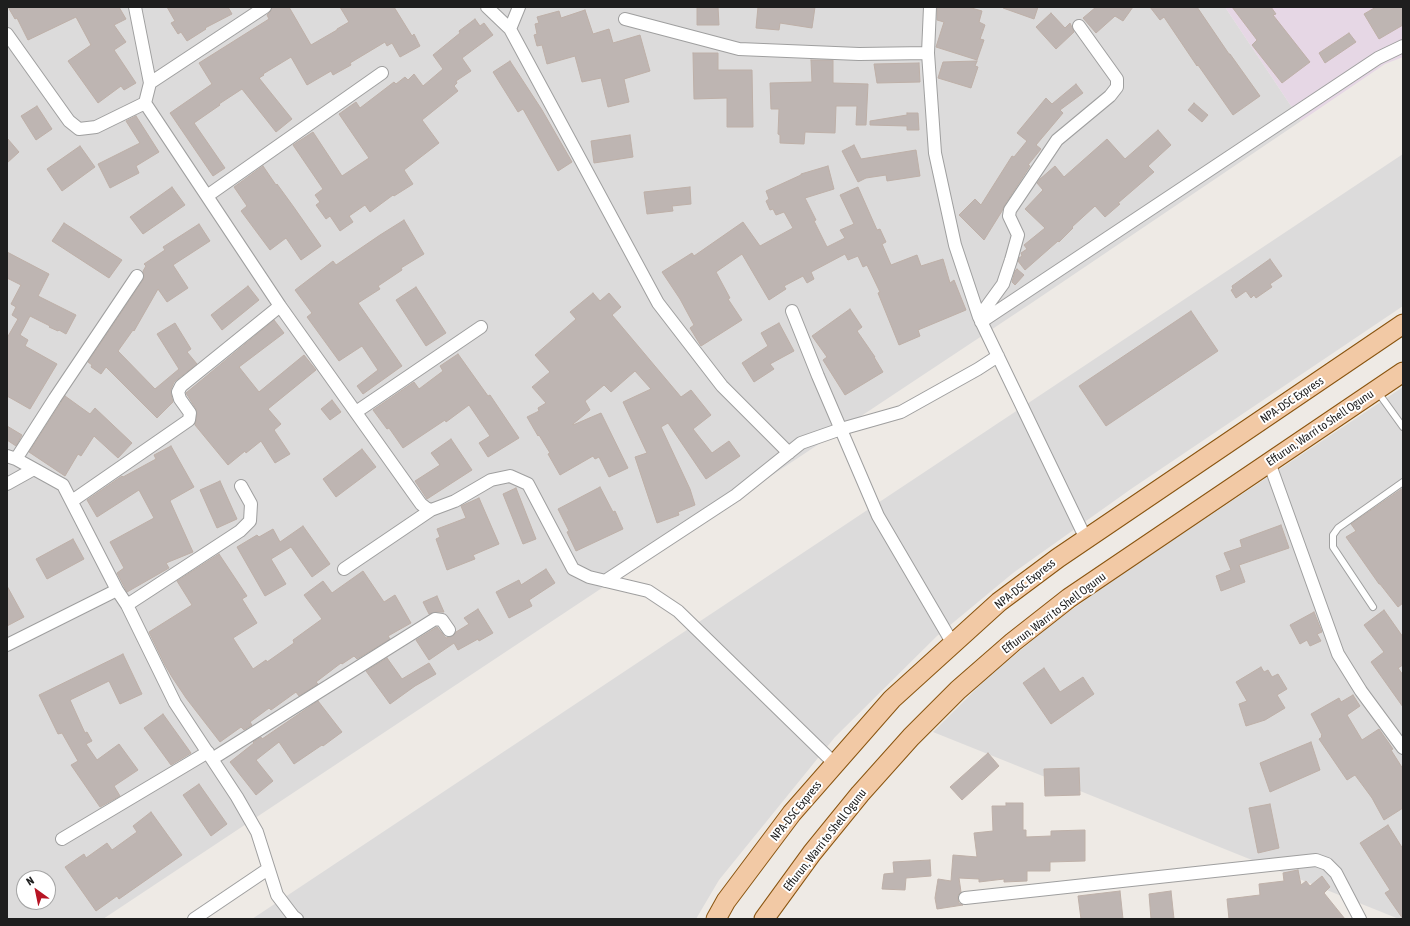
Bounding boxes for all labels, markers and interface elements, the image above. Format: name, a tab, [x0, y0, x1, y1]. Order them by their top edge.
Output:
street label: NPA-DSC Express	[1258, 374, 1326, 426]
street label: Effurun, Warri to Shell Ogunu	[1264, 387, 1376, 469]
street label: NPA-DSC Express	[992, 556, 1058, 612]
street label: Effurun, Warri to Shell Ogunu	[999, 569, 1109, 657]
street label: NPA-DSC Express	[767, 778, 825, 844]
street label: Effurun, Warri to Shell Ogunu	[780, 786, 870, 894]
north arrow	[16, 870, 56, 910]
text: N	[24, 874, 36, 888]

